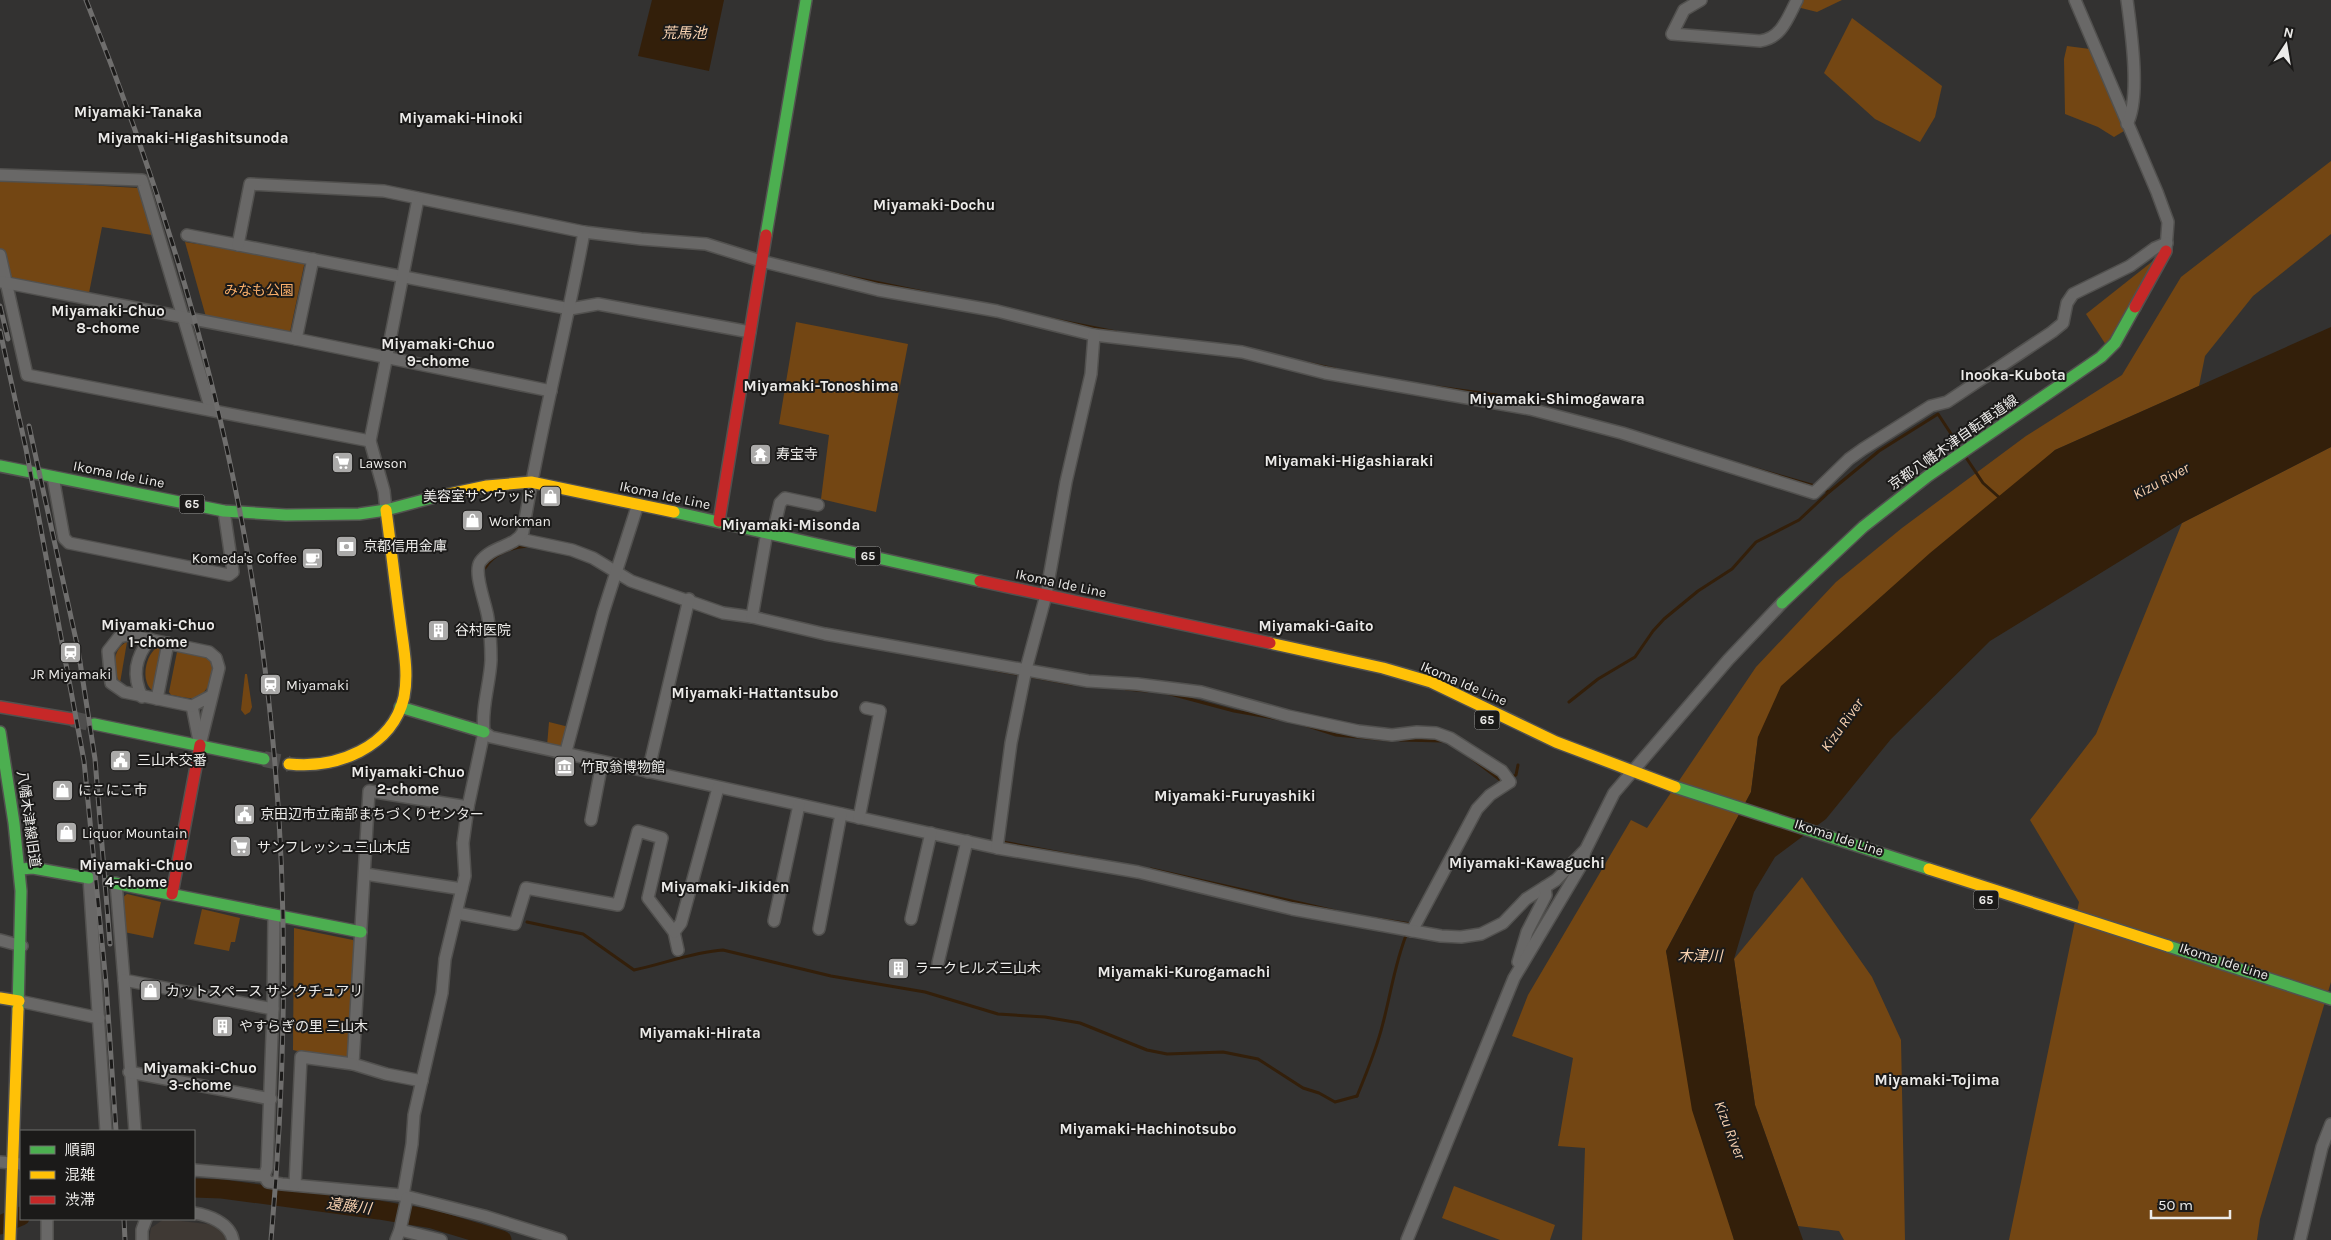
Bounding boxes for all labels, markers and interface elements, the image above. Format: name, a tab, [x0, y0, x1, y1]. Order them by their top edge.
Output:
north arrow	[2261, 20, 2311, 70]
text: N	[2282, 23, 2295, 42]
water label: 荒馬池	[661, 24, 708, 42]
district label: Miyamaki-Tanaka	[74, 103, 202, 121]
district label: Miyamaki-Hinoki	[399, 109, 523, 127]
district label: Miyamaki-Higashitsunoda	[97, 129, 289, 147]
district label: Miyamaki-Dochu	[873, 196, 995, 214]
park label: みなも公園	[224, 282, 294, 299]
district label: Miyamaki-Chuo 8-chome	[51, 302, 165, 337]
district label: Miyamaki-Chuo 9-chome	[381, 335, 495, 370]
district label: Inooka-Kubota	[1960, 366, 2066, 384]
district label: Miyamaki-Tonoshima	[744, 377, 898, 395]
district label: Miyamaki-Shimogawara	[1469, 390, 1645, 408]
street label: 京都八幡木津自転車道線	[1885, 391, 2021, 494]
temple icon: 寿宝寺	[748, 442, 772, 466]
place label: 寿宝寺	[776, 446, 818, 463]
supermarket icon: Lawson	[331, 451, 355, 475]
district label: Miyamaki-Higashiaraki	[1264, 452, 1434, 470]
place label: Lawson	[359, 455, 407, 472]
street label: Ikoma Ide Line	[72, 457, 166, 492]
water label: Kizu River	[2130, 458, 2193, 503]
street label: Ikoma Ide Line	[618, 478, 712, 513]
shop icon: 美容室サンウッド	[539, 484, 563, 508]
place label: 美容室サンウッド	[423, 488, 535, 505]
road number: 65	[180, 494, 204, 514]
shop icon: Workman	[461, 509, 485, 533]
place label: Workman	[489, 513, 551, 530]
district label: Miyamaki-Misonda	[722, 516, 860, 534]
bank icon: 京都信用金庫	[335, 534, 359, 558]
place label: 京都信用金庫	[363, 538, 447, 555]
cafe icon: Komeda's Coffee	[301, 546, 325, 570]
road number: 65	[856, 546, 880, 566]
place label: Komeda's Coffee	[192, 550, 297, 567]
street label: Ikoma Ide Line	[1014, 566, 1108, 601]
district label: Miyamaki-Chuo 1-chome	[101, 616, 215, 651]
district label: Miyamaki-Gaito	[1258, 617, 1374, 635]
building icon: 谷村医院	[427, 618, 451, 642]
place label: 谷村医院	[455, 622, 511, 639]
station icon: JR Miyamaki	[59, 640, 83, 664]
street label: Ikoma Ide Line	[1418, 658, 1510, 709]
place label: JR Miyamaki	[31, 666, 111, 683]
station icon: Miyamaki	[258, 673, 282, 697]
place label: Miyamaki	[286, 677, 349, 694]
district label: Miyamaki-Hattantsubo	[671, 684, 839, 702]
water label: Kizu River	[1817, 694, 1868, 755]
road number: 65	[1474, 710, 1500, 730]
public building icon: 三山木交番	[109, 748, 133, 772]
place label: 三山木交番	[137, 752, 207, 769]
museum icon: 竹取翁博物館	[553, 755, 577, 779]
place label: 竹取翁博物館	[581, 759, 665, 776]
district label: Miyamaki-Chuo 2-chome	[351, 763, 465, 798]
street label: 八幡木津線旧道	[13, 769, 44, 869]
shop icon: にこにこ市	[50, 778, 74, 802]
place label: にこにこ市	[78, 782, 147, 799]
district label: Miyamaki-Furuyashiki	[1154, 787, 1316, 805]
public building icon: 京田辺市立南部まちづくりセンター	[232, 802, 256, 826]
place label: 京田辺市立南部まちづくりセンター	[260, 806, 484, 823]
street label: Ikoma Ide Line	[1792, 815, 1886, 860]
shop icon: Liquor Mountain	[54, 821, 78, 845]
place label: Liquor Mountain	[82, 825, 187, 842]
supermarket icon: サンフレッシュ三山木店	[229, 835, 253, 859]
place label: サンフレッシュ三山木店	[257, 839, 411, 856]
district label: Miyamaki-Kawaguchi	[1449, 854, 1605, 872]
district label: Miyamaki-Chuo 4-chome	[79, 856, 193, 891]
district label: Miyamaki-Jikiden	[661, 878, 789, 896]
road number: 65	[1974, 890, 1998, 910]
street label: Ikoma Ide Line	[2177, 939, 2271, 984]
water label: 木津川	[1677, 947, 1724, 965]
building icon: ラークヒルズ三山木	[887, 956, 911, 980]
place label: ラークヒルズ三山木	[915, 960, 1041, 977]
district label: Miyamaki-Kurogamachi	[1097, 963, 1271, 981]
shop icon: カットスペース サンクチュアリ	[138, 979, 162, 1003]
place label: カットスペース サンクチュアリ	[166, 983, 363, 1000]
building icon: やすらぎの里 三山木	[211, 1014, 235, 1038]
place label: やすらぎの里 三山木	[239, 1018, 368, 1035]
district label: Miyamaki-Hirata	[639, 1024, 761, 1042]
district label: Miyamaki-Chuo 3-chome	[143, 1059, 257, 1094]
district label: Miyamaki-Tojima	[1875, 1071, 1999, 1089]
water label: Kizu River	[1711, 1098, 1750, 1163]
district label: Miyamaki-Hachinotsubo	[1059, 1120, 1237, 1138]
legend	[20, 1130, 195, 1220]
text: 順調	[65, 1141, 95, 1159]
text: 混雑	[65, 1166, 95, 1184]
scale bar	[2151, 1188, 2230, 1220]
text: 渋滞	[65, 1191, 95, 1209]
water label: 遠藤川	[326, 1194, 374, 1218]
text: 50 m	[2158, 1196, 2193, 1214]

